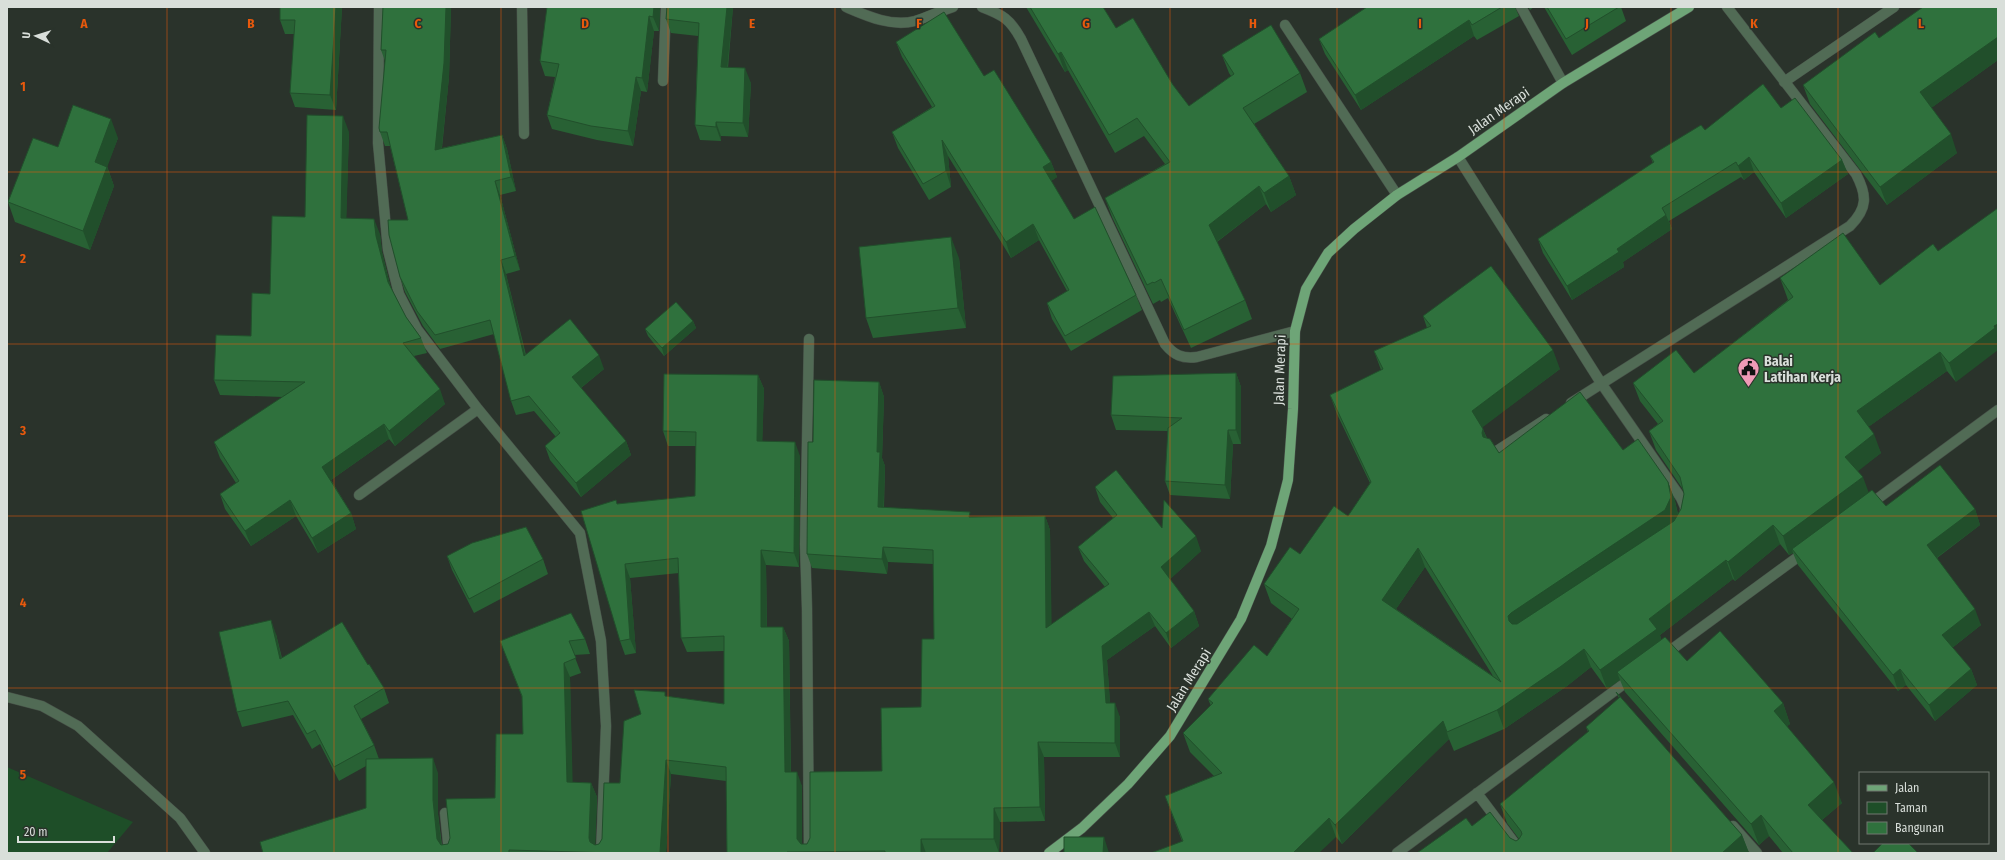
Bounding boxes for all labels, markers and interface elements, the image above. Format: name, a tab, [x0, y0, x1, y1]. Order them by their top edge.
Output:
north arrow	[16, 16, 56, 56]
text: A	[79, 16, 88, 31]
text: B	[247, 16, 255, 31]
text: C	[415, 16, 422, 31]
text: D	[581, 16, 589, 31]
text: E	[749, 16, 755, 31]
text: F	[916, 16, 922, 31]
text: G	[1082, 16, 1090, 31]
text: H	[1249, 16, 1257, 31]
text: I	[1418, 16, 1422, 31]
text: J	[1584, 16, 1589, 31]
text: K	[1750, 16, 1758, 31]
text: L	[1918, 16, 1924, 31]
text: U	[20, 32, 33, 39]
text: 1	[20, 79, 26, 94]
street label: Jalan Merapi	[1465, 84, 1533, 138]
text: 2	[19, 251, 26, 266]
street label: Jalan Merapi	[1270, 334, 1290, 406]
place label: Balai Latihan Kerja	[1764, 353, 1841, 386]
public building icon: Balai Latihan Kerja	[1735, 356, 1761, 389]
text: 3	[19, 423, 26, 438]
text: 4	[20, 595, 27, 610]
street label: Jalan Merapi	[1163, 645, 1215, 715]
text: 5	[20, 767, 26, 782]
legend	[1859, 772, 1989, 844]
text: Jalan	[1895, 781, 1919, 795]
text: Taman	[1895, 801, 1927, 815]
scale bar	[18, 818, 114, 844]
text: Bangunan	[1895, 821, 1944, 835]
text: 20 m	[24, 825, 48, 839]

